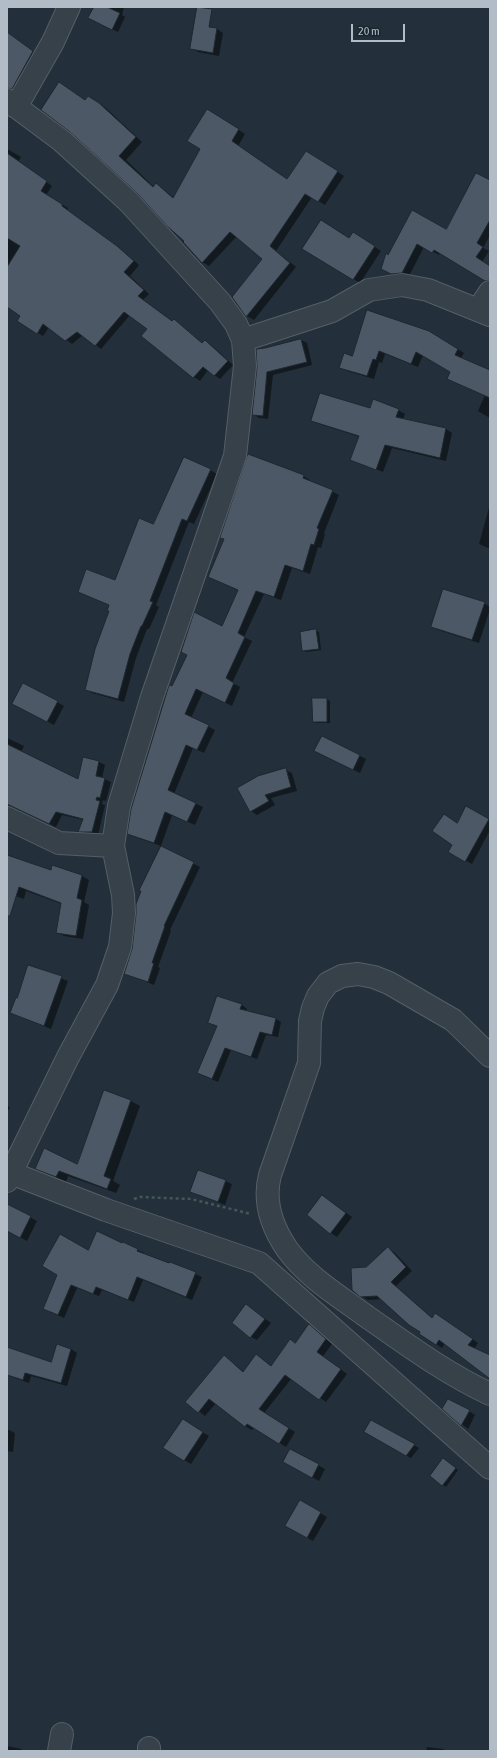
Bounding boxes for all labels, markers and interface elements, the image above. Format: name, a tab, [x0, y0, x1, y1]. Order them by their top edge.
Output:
scale bar	[353, 16, 407, 42]
text: 20 m	[358, 24, 380, 38]

